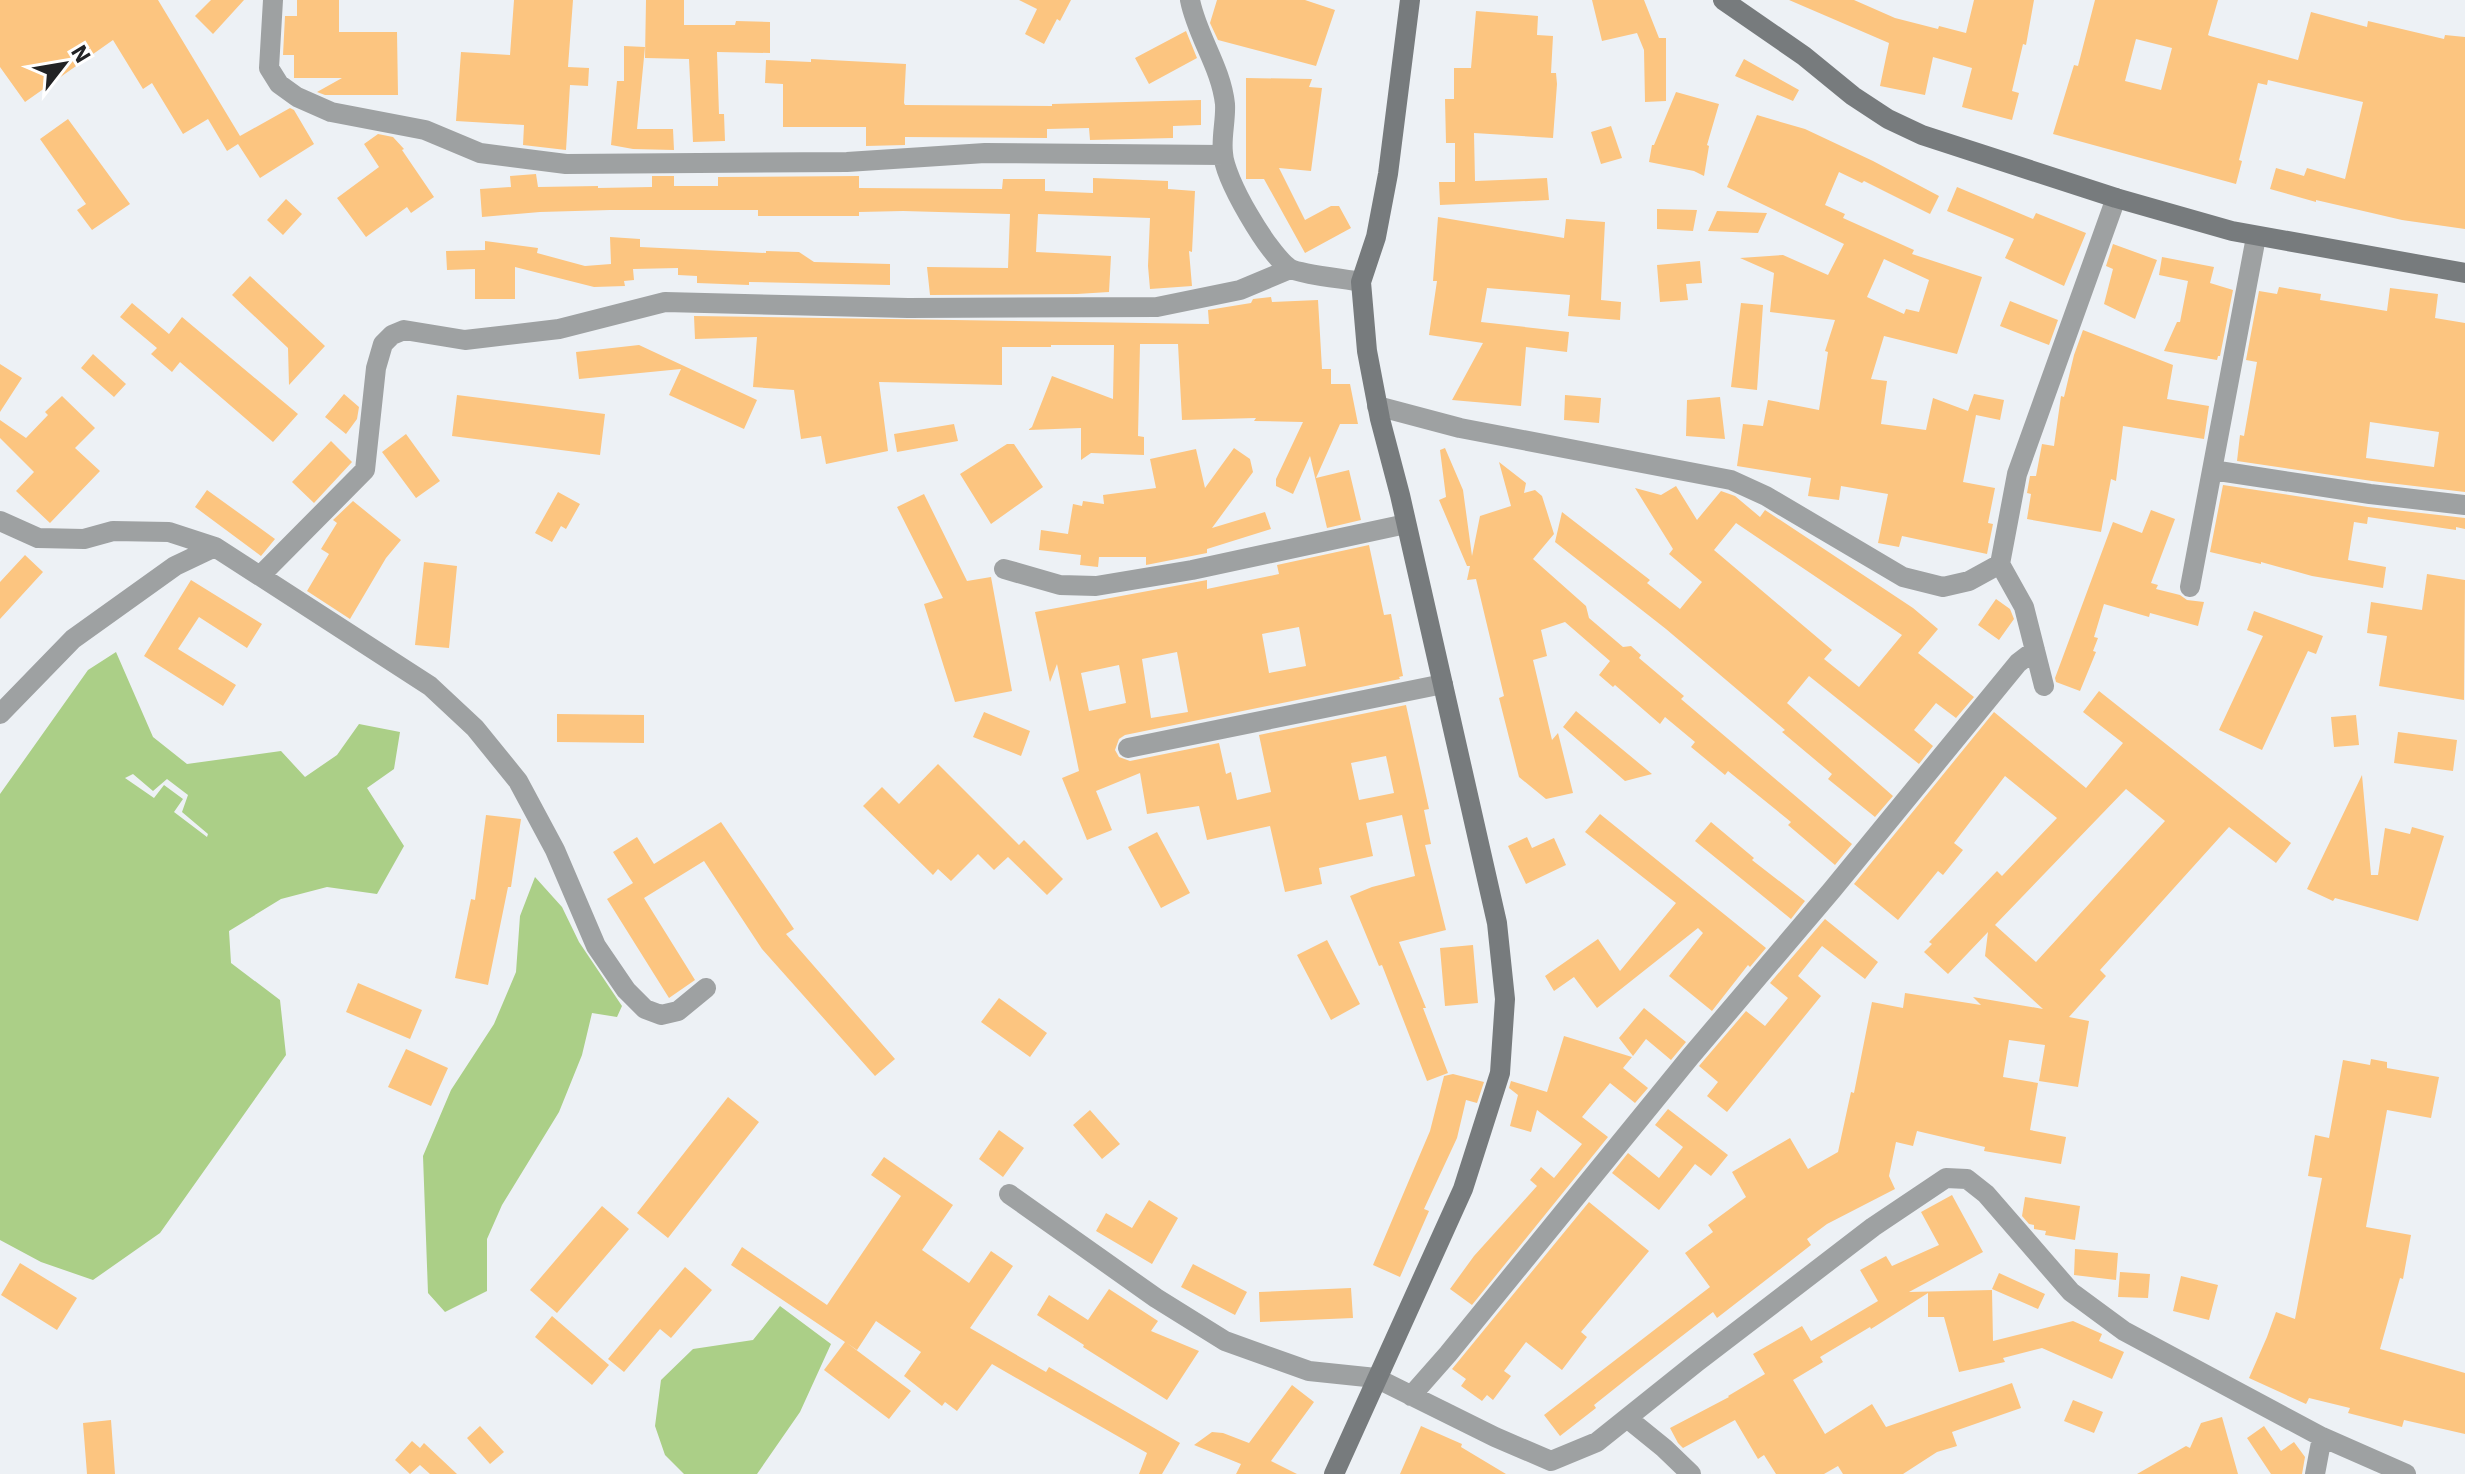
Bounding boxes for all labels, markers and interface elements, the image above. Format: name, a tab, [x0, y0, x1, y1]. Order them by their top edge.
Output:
north arrow	[24, 24, 104, 104]
text: N	[65, 39, 98, 68]

